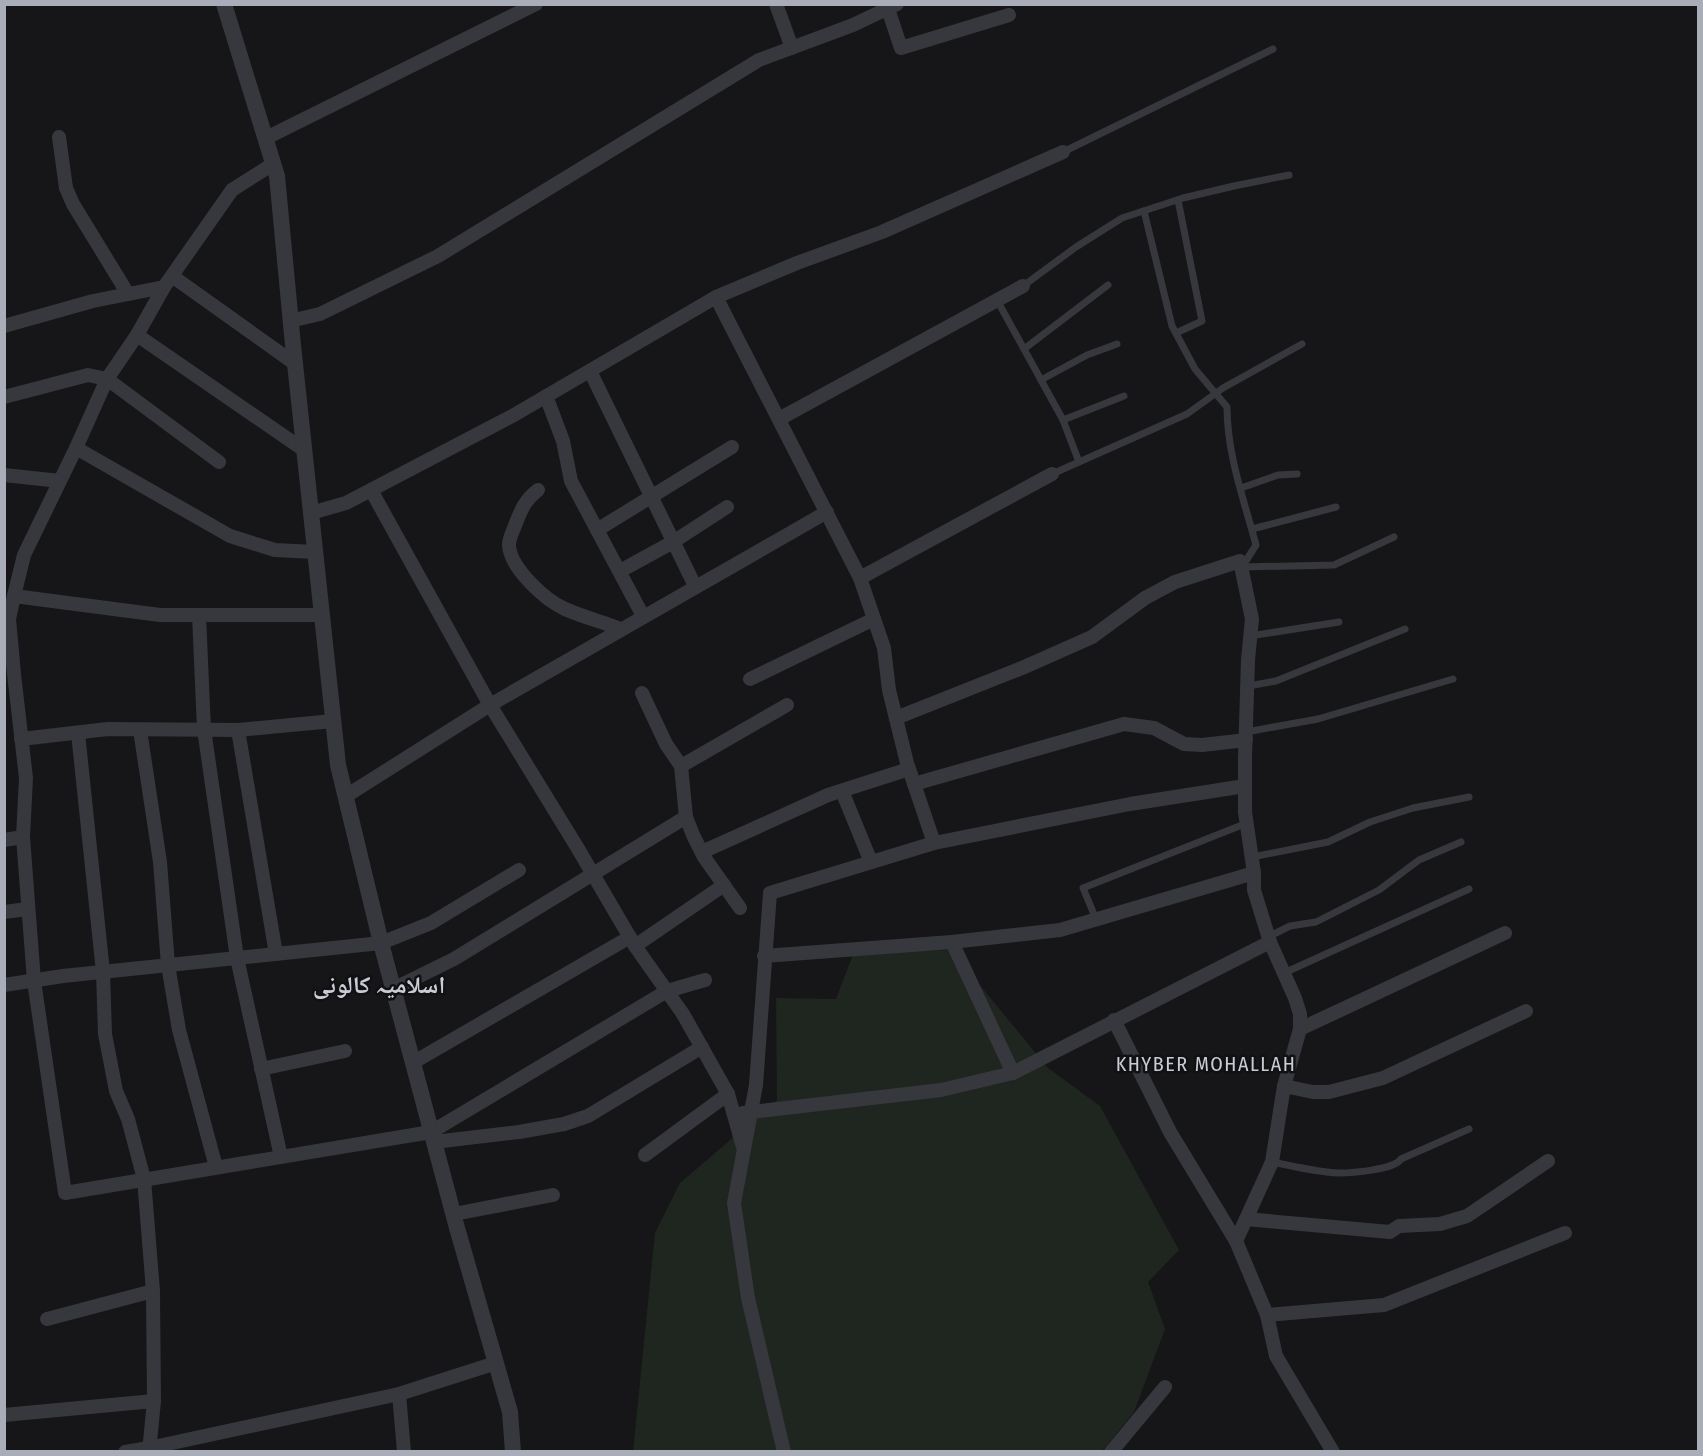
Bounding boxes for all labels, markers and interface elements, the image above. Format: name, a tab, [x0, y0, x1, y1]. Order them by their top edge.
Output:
district label: اسلامیہ کالونی	[313, 971, 445, 999]
district label: KHYBER MOHALLAH	[1116, 1052, 1296, 1076]

